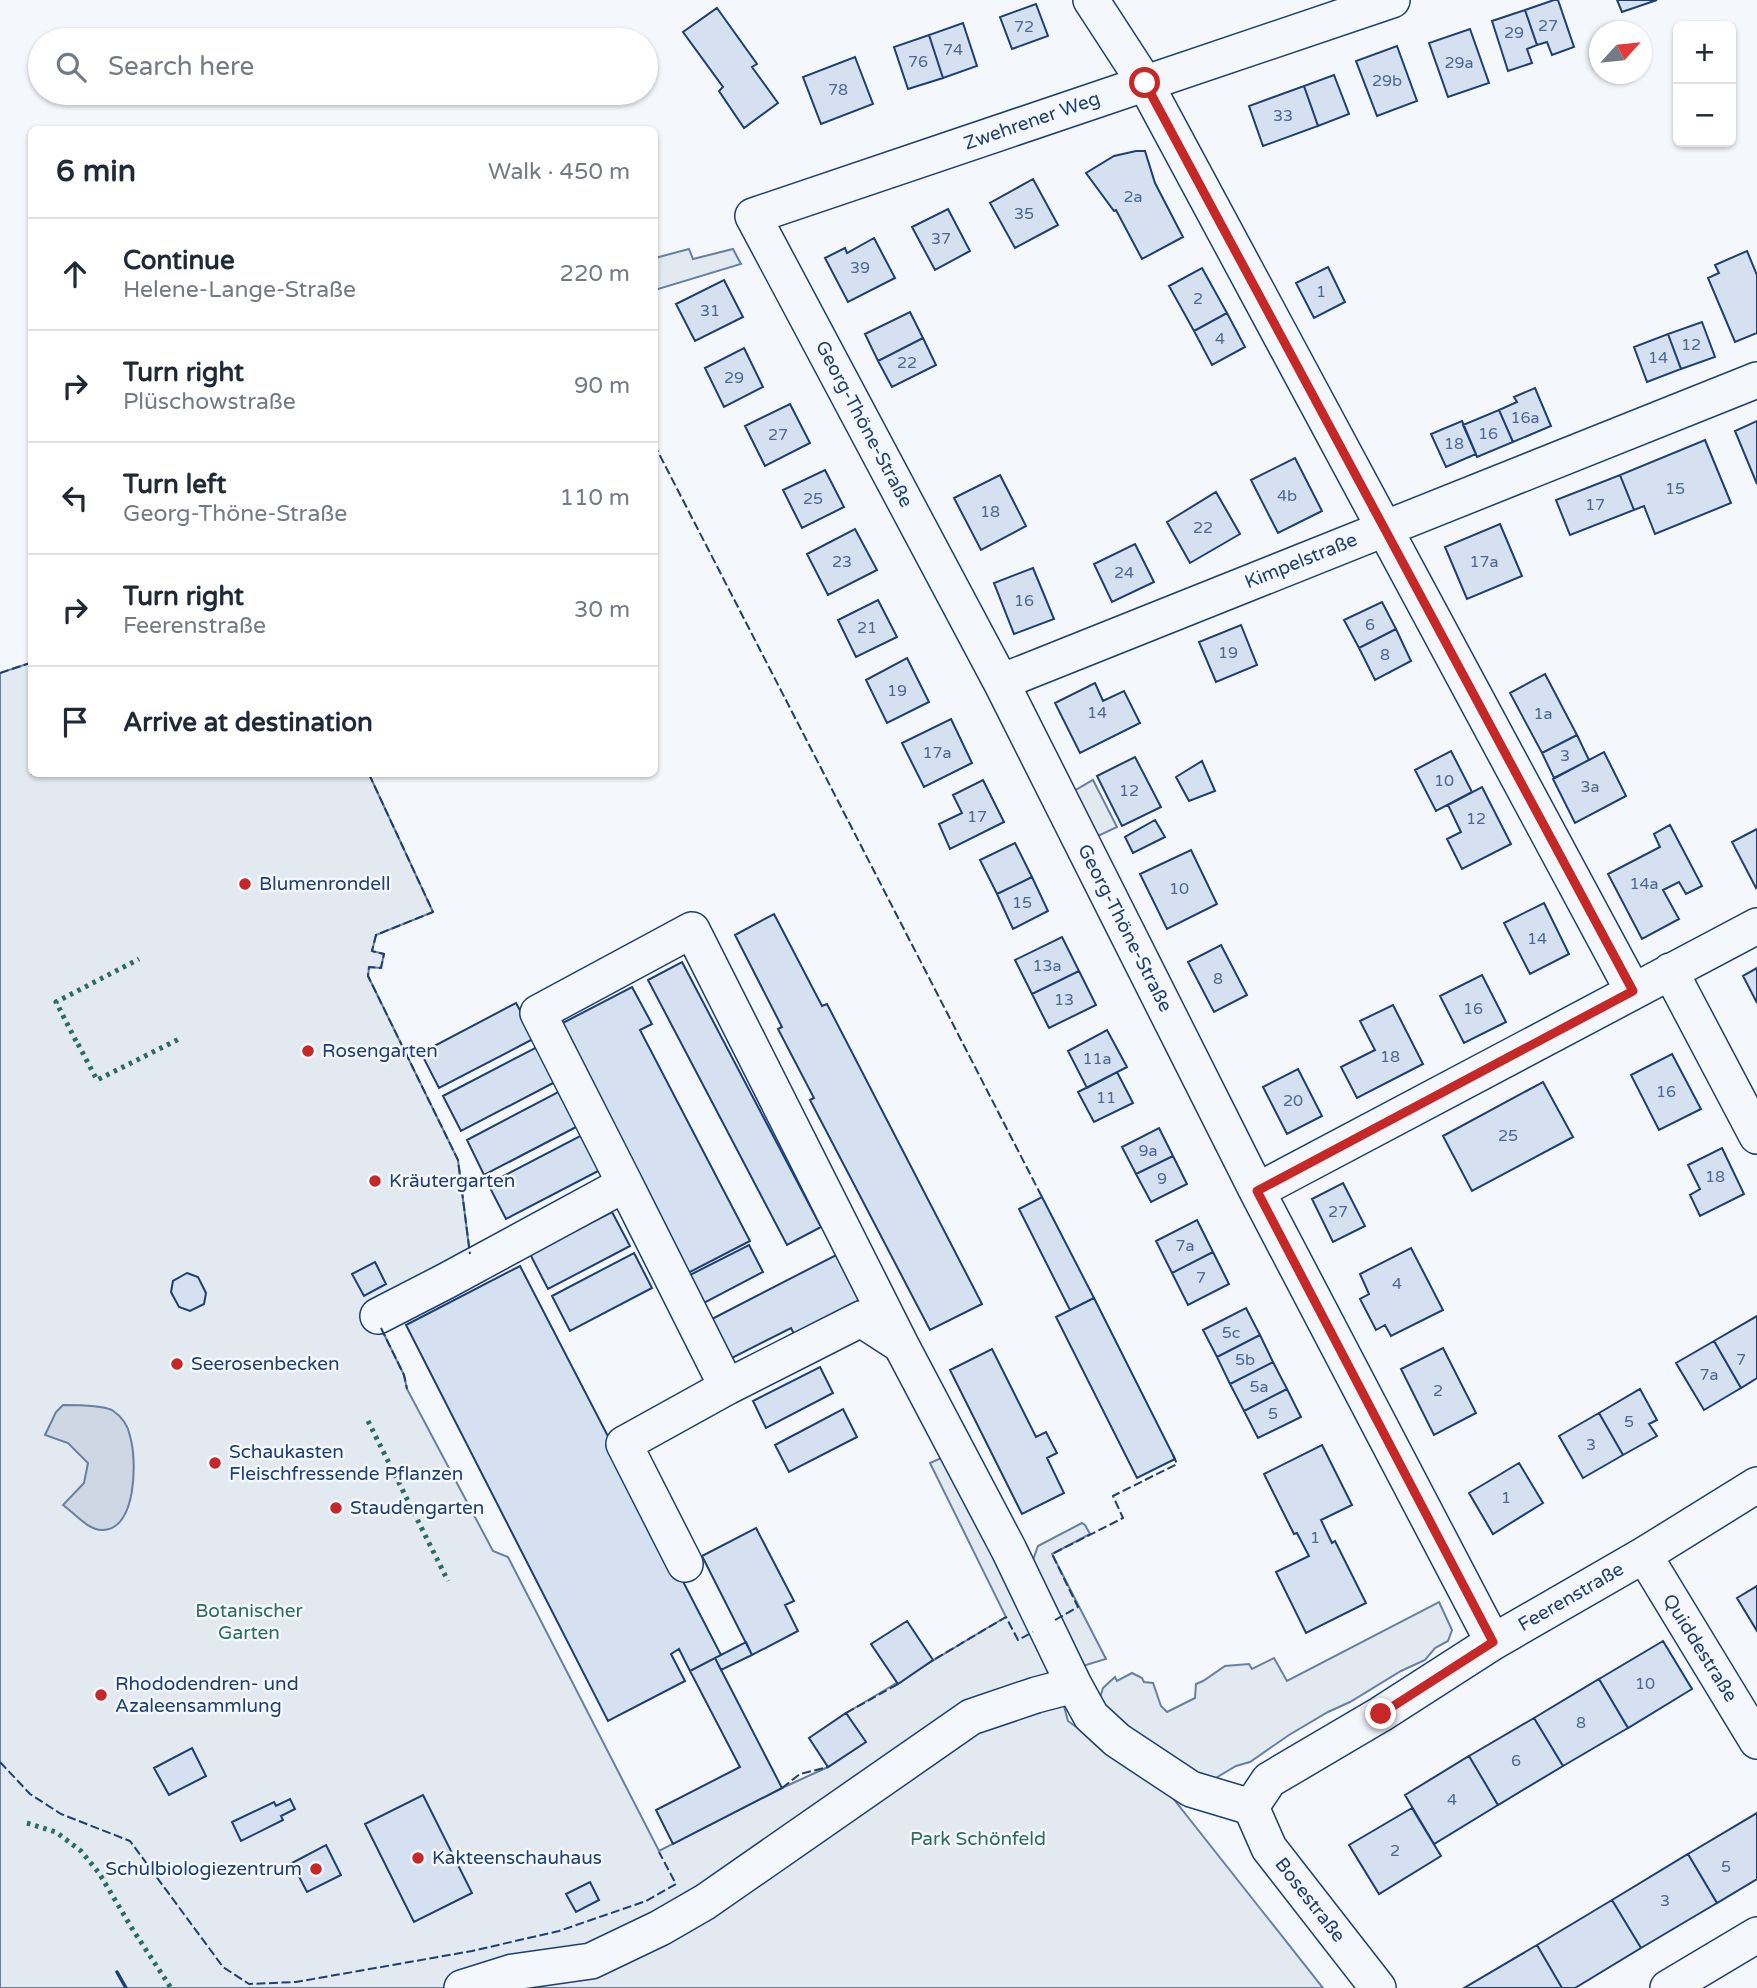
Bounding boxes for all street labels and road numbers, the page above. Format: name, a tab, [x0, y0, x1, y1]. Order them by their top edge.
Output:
street label: Zwehrener Weg	[961, 87, 1103, 155]
street label: Georg-Thöne-Straße	[811, 337, 917, 511]
street label: Kimpelstraße	[1242, 529, 1360, 593]
street label: Georg-Thöne-Straße	[1073, 840, 1177, 1016]
street label: Feerenstraße	[1514, 1558, 1628, 1636]
street label: Quiddestraße	[1658, 1590, 1742, 1706]
street label: Bosestraße	[1270, 1853, 1350, 1947]

